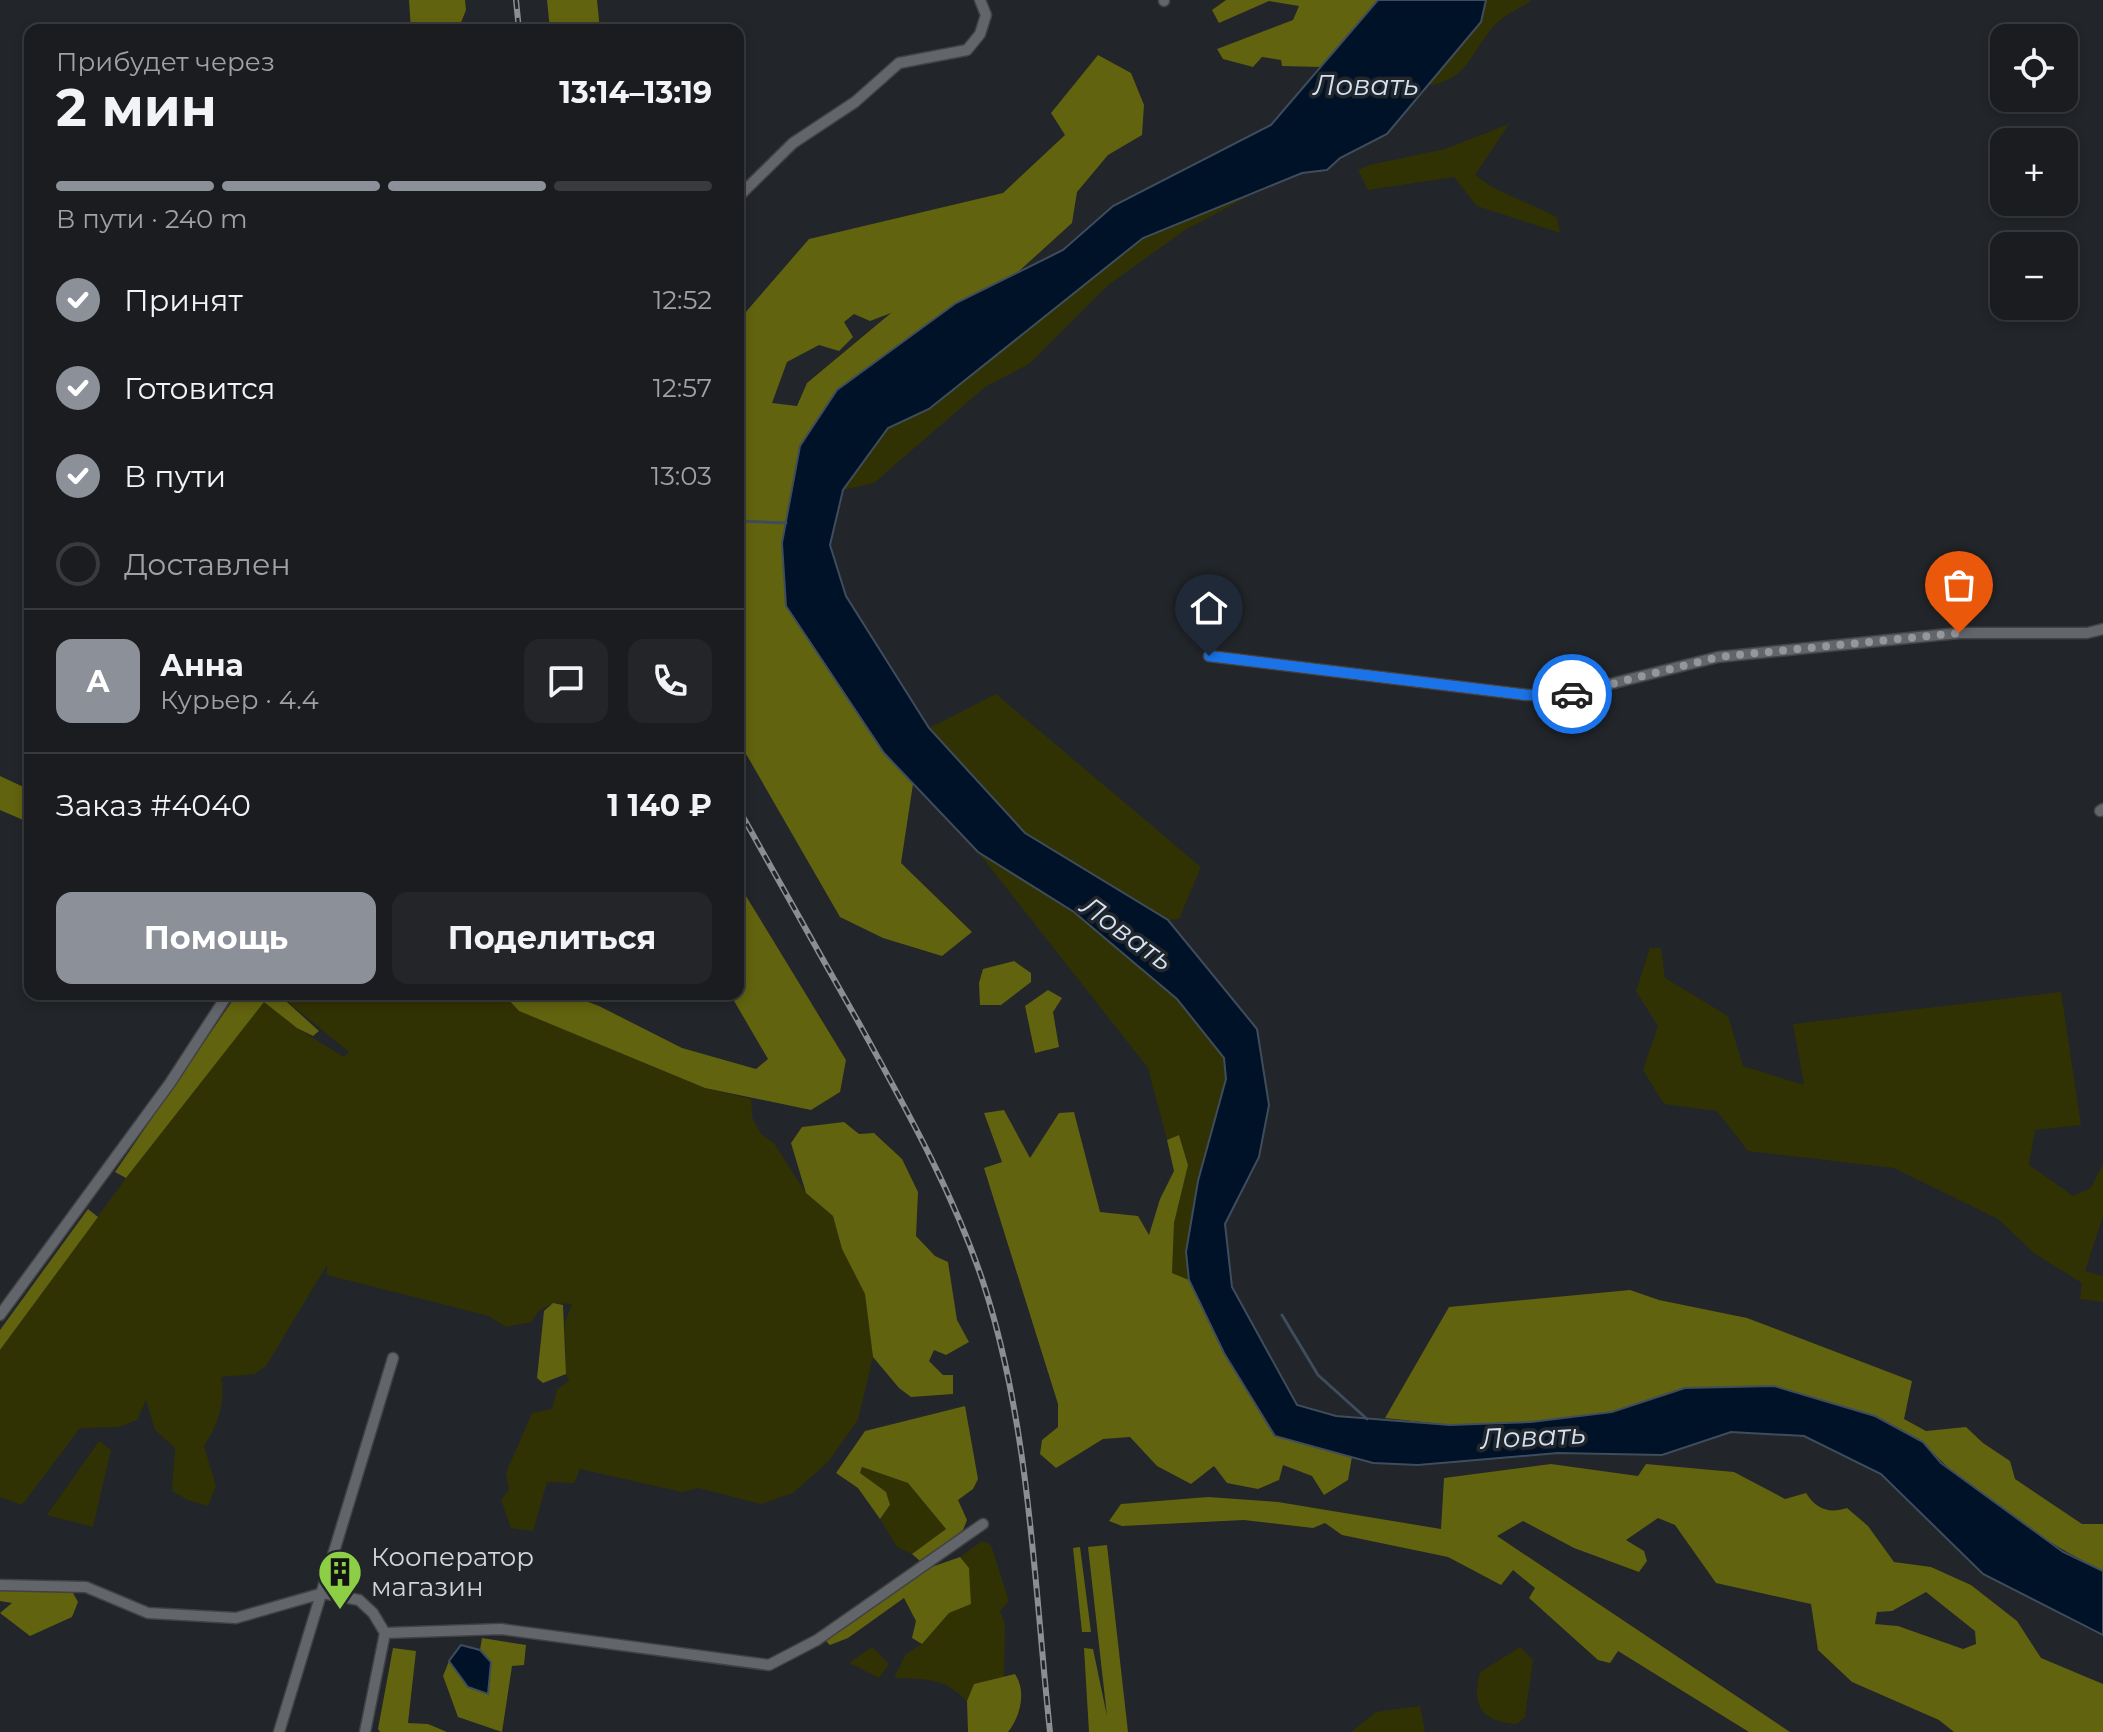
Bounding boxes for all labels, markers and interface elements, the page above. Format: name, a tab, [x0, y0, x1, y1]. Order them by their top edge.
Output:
map controls	[1990, 24, 2078, 320]
button: locate	[1990, 24, 2078, 112]
text: Прибудет через	[56, 46, 275, 78]
water label: Ловать	[1311, 68, 1419, 102]
text: 13:14–13:19	[559, 74, 712, 111]
text: 2 мин	[56, 76, 217, 139]
button: +	[1990, 128, 2078, 216]
text: В пути · 240 m	[56, 203, 248, 235]
button: −	[1990, 232, 2078, 320]
icon: check	[56, 278, 100, 322]
text: Принят	[124, 282, 243, 319]
text: 12:52	[653, 284, 712, 316]
icon: check	[56, 366, 100, 410]
text: Готовится	[124, 370, 276, 407]
text: 12:57	[653, 372, 712, 404]
icon: check	[56, 454, 100, 498]
text: В пути	[124, 458, 226, 495]
text: 13:03	[651, 460, 712, 492]
text: Доставлен	[124, 546, 291, 583]
pin	[1925, 551, 1993, 633]
icon: bag	[1937, 563, 1981, 607]
pin	[1175, 574, 1243, 656]
icon: home	[1187, 586, 1231, 630]
button: chat	[524, 639, 608, 723]
button: phone	[628, 639, 712, 723]
text: Анна	[160, 647, 244, 684]
courier	[1532, 654, 1612, 734]
text: А	[86, 663, 110, 700]
icon: car	[1550, 672, 1594, 716]
text: Курьер · 4.4	[160, 684, 319, 716]
text: Заказ #4040	[56, 787, 251, 824]
text: 1 140 ₽	[607, 787, 712, 824]
water label: Ловать	[1073, 887, 1180, 978]
button: Помощь	[56, 892, 376, 984]
button: Поделиться	[392, 892, 712, 984]
water label: Ловать	[1478, 1416, 1586, 1456]
place label: Кооператор магазин	[371, 1541, 534, 1603]
building icon: Кооператор магазин	[316, 1548, 364, 1611]

